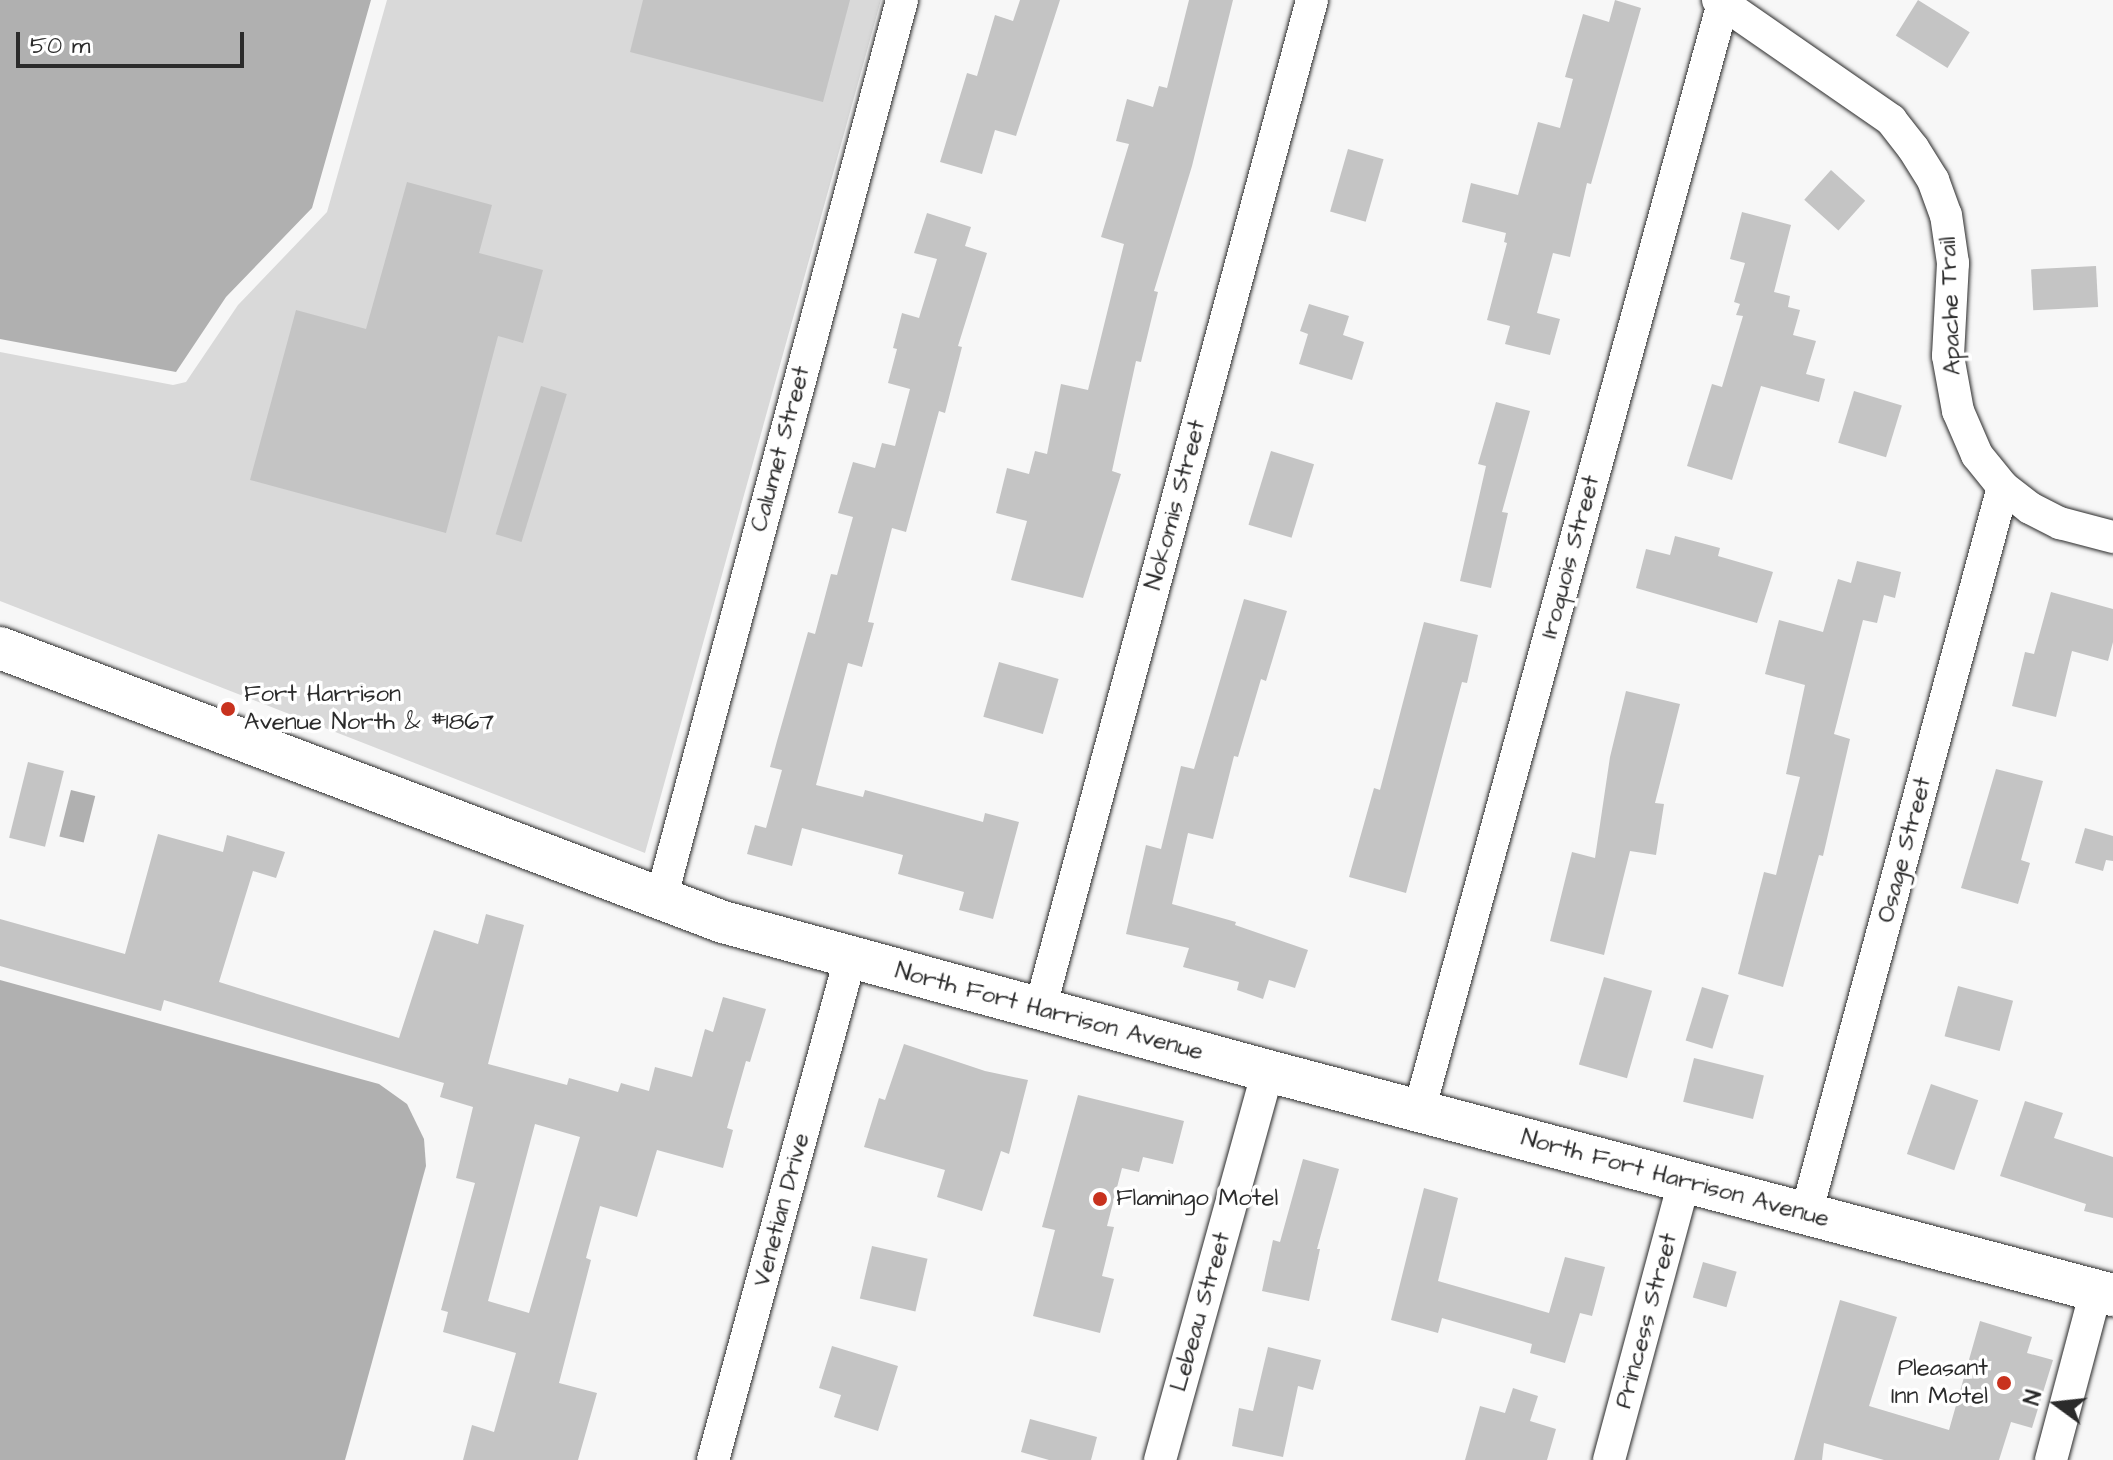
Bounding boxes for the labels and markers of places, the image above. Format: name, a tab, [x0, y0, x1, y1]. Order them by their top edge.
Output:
place label: Fort Harrison Avenue North & #1867	[244, 681, 494, 737]
marker: Fort Harrison Avenue North & #1867	[219, 700, 237, 718]
place label: Flamingo Motel	[1116, 1185, 1278, 1213]
marker: Flamingo Motel	[1091, 1190, 1109, 1208]
place label: Pleasant Inn Motel	[1891, 1355, 1988, 1411]
marker: Pleasant Inn Motel	[1995, 1374, 2013, 1392]

